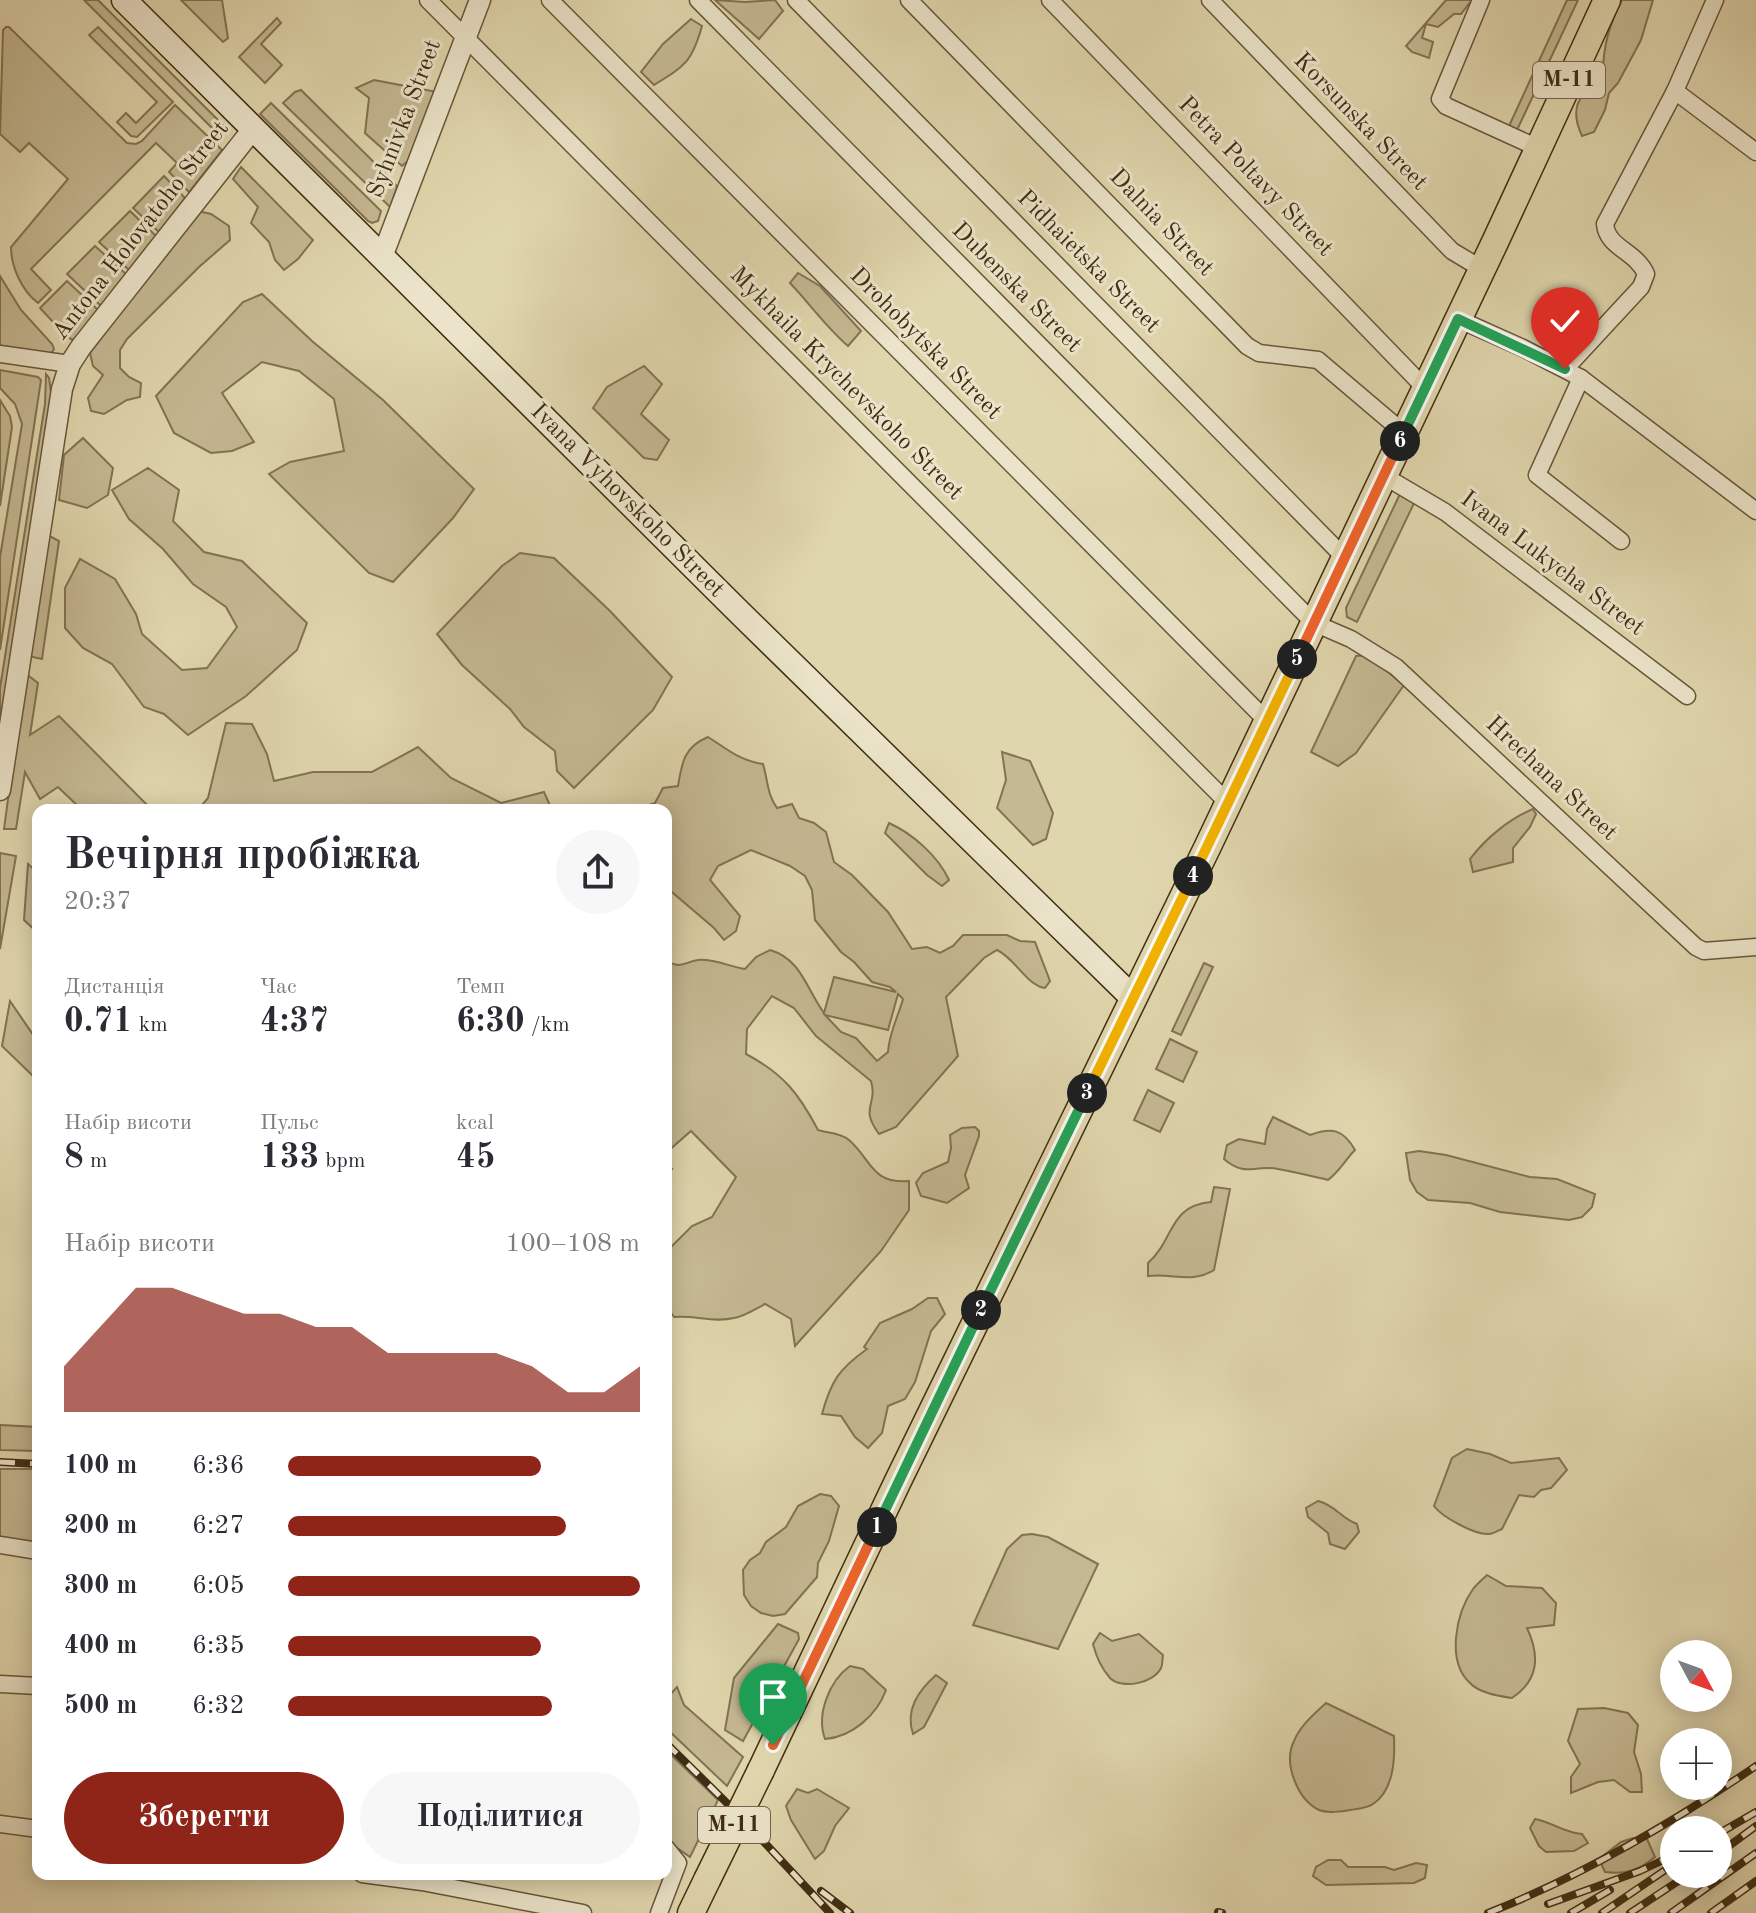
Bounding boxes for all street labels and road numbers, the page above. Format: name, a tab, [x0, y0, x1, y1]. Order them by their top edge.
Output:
street label: Syhnivka Street	[364, 37, 446, 201]
street label: Korsunska Street	[1288, 49, 1432, 195]
road number: М-11	[1533, 62, 1605, 98]
street label: Petra Poltavy Street	[1173, 93, 1337, 261]
street label: Antona Holovatoho Street	[48, 117, 234, 345]
street label: Dalnia Street	[1104, 165, 1218, 281]
street label: Pidhaietska Street	[1012, 186, 1164, 338]
street label: Dubenska Street	[946, 218, 1086, 358]
street label: Mykhaila Krychevskoho Street	[725, 263, 967, 505]
street label: Drohobytska Street	[844, 263, 1006, 425]
street label: Ivana Vyhovskoho Street	[526, 400, 728, 602]
street label: Ivana Lukycha Street	[1456, 487, 1648, 641]
street label: Hrechana Street	[1481, 712, 1621, 846]
road number: М-11	[698, 1807, 770, 1843]

